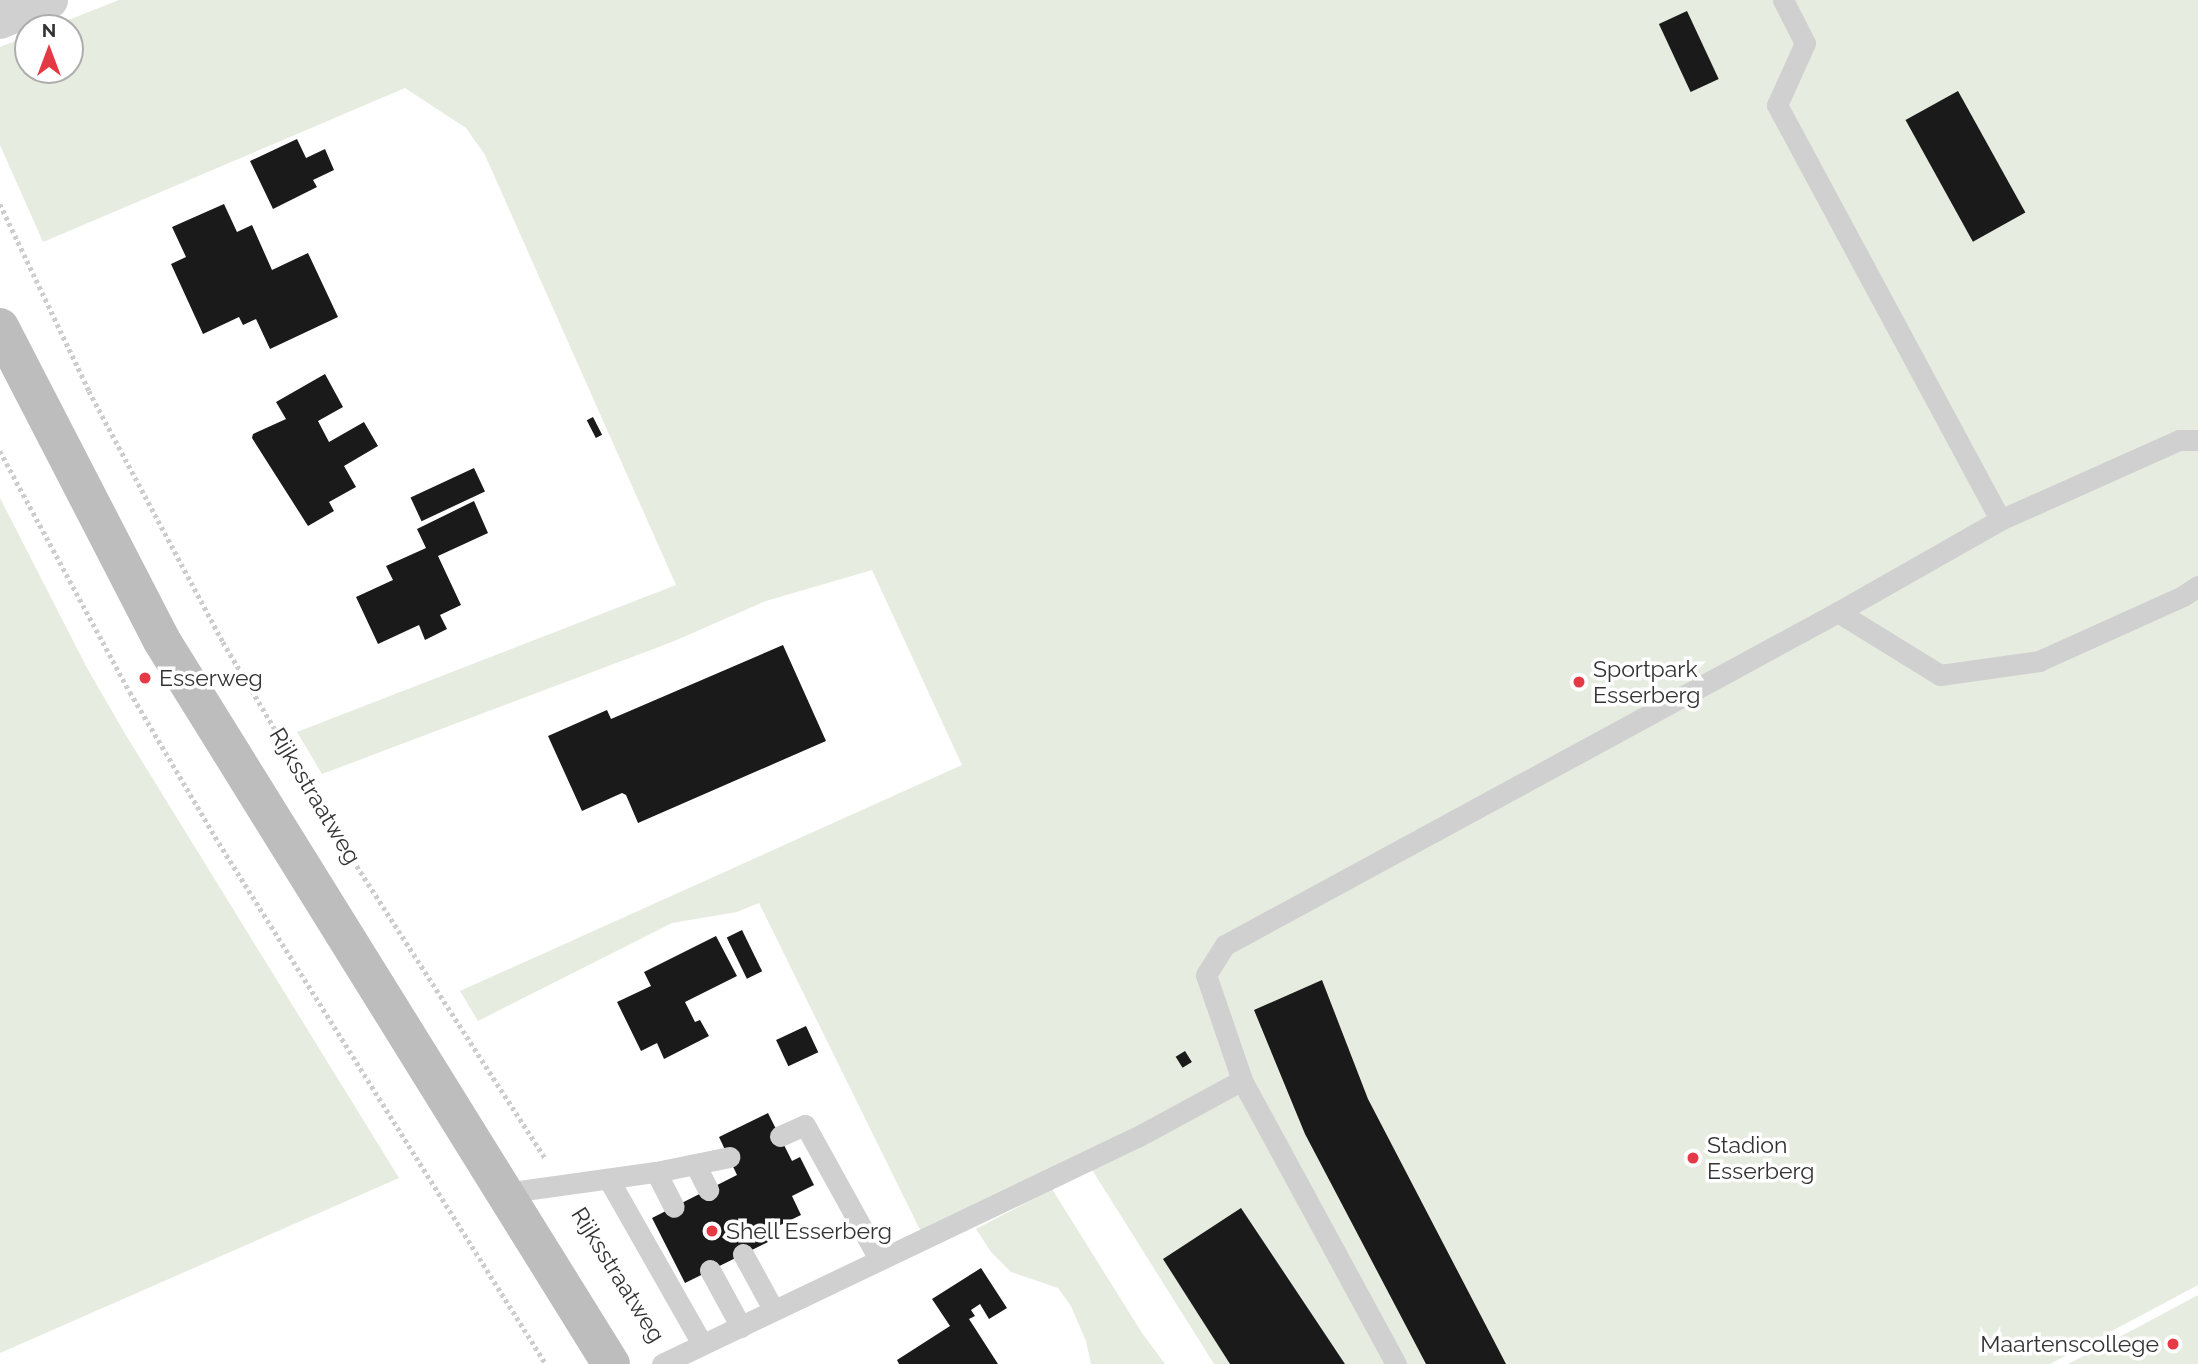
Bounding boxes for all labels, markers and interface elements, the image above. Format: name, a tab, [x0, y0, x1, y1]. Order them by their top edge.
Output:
north arrow	[14, 14, 84, 84]
text: N	[42, 19, 56, 41]
place label: Sportpark Esserberg	[1593, 655, 1700, 709]
place label: Esserweg	[159, 664, 263, 692]
marker: Esserweg	[137, 670, 153, 686]
marker: Sportpark Esserberg	[1571, 674, 1587, 690]
street label: Rijksstraatweg	[264, 723, 366, 869]
place label: Stadion Esserberg	[1707, 1131, 1814, 1185]
marker: Stadion Esserberg	[1685, 1150, 1701, 1166]
street label: Rijksstraatweg	[566, 1202, 670, 1348]
place label: Shell Esserberg	[726, 1217, 893, 1245]
marker: Shell Esserberg	[704, 1223, 720, 1239]
place label: Maartenscollege	[1980, 1330, 2159, 1358]
marker: Maartenscollege	[2165, 1336, 2181, 1352]

